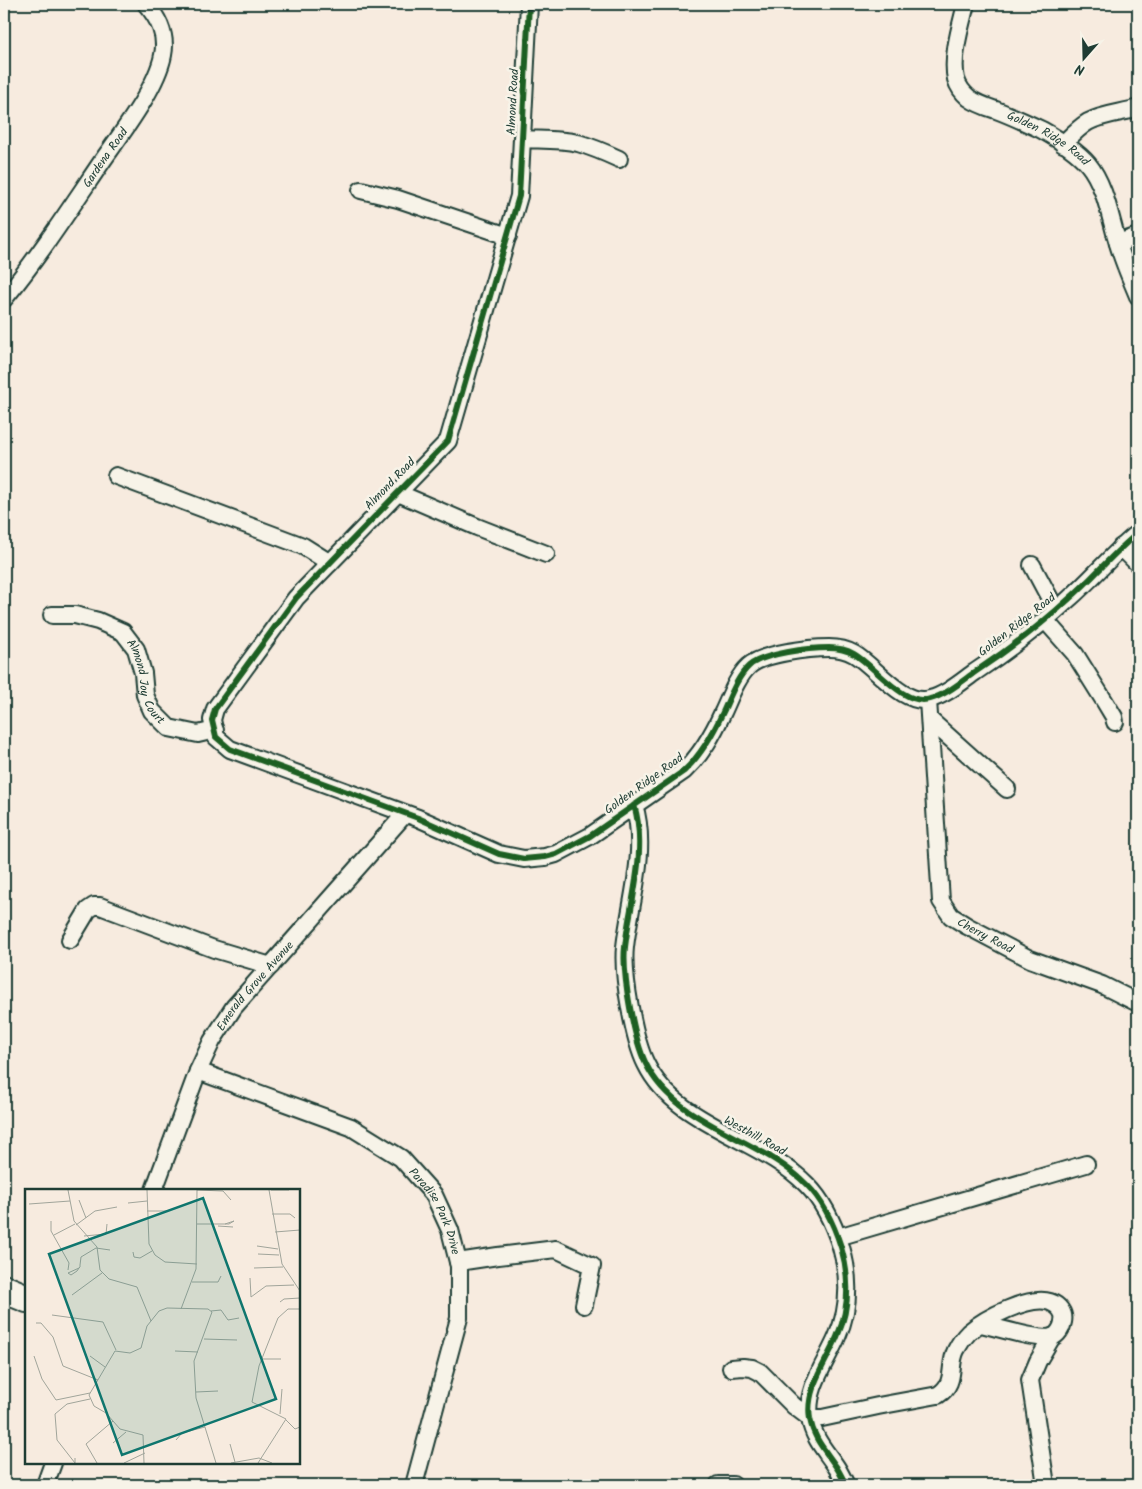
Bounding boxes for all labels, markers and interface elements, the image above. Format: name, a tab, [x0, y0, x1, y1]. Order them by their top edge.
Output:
north arrow	[1060, 32, 1110, 82]
text: N	[1072, 57, 1088, 81]
street label: Almond Road	[502, 67, 524, 136]
street label: Golden Ridge Road	[1004, 106, 1095, 171]
street label: Gardena Road	[78, 123, 133, 191]
street label: Almond Road	[360, 453, 421, 515]
street label: Golden Ridge Road	[974, 588, 1061, 661]
street label: Almond Joy Court	[122, 634, 170, 729]
street label: Golden Ridge Road	[600, 748, 688, 819]
street label: Cherry Road	[953, 913, 1018, 959]
street label: Emerald Grove Avenue	[211, 936, 298, 1035]
street label: Westhill Road	[720, 1111, 790, 1161]
street label: Paradise Park Drive	[404, 1163, 465, 1257]
inset map	[25, 1189, 300, 1464]

